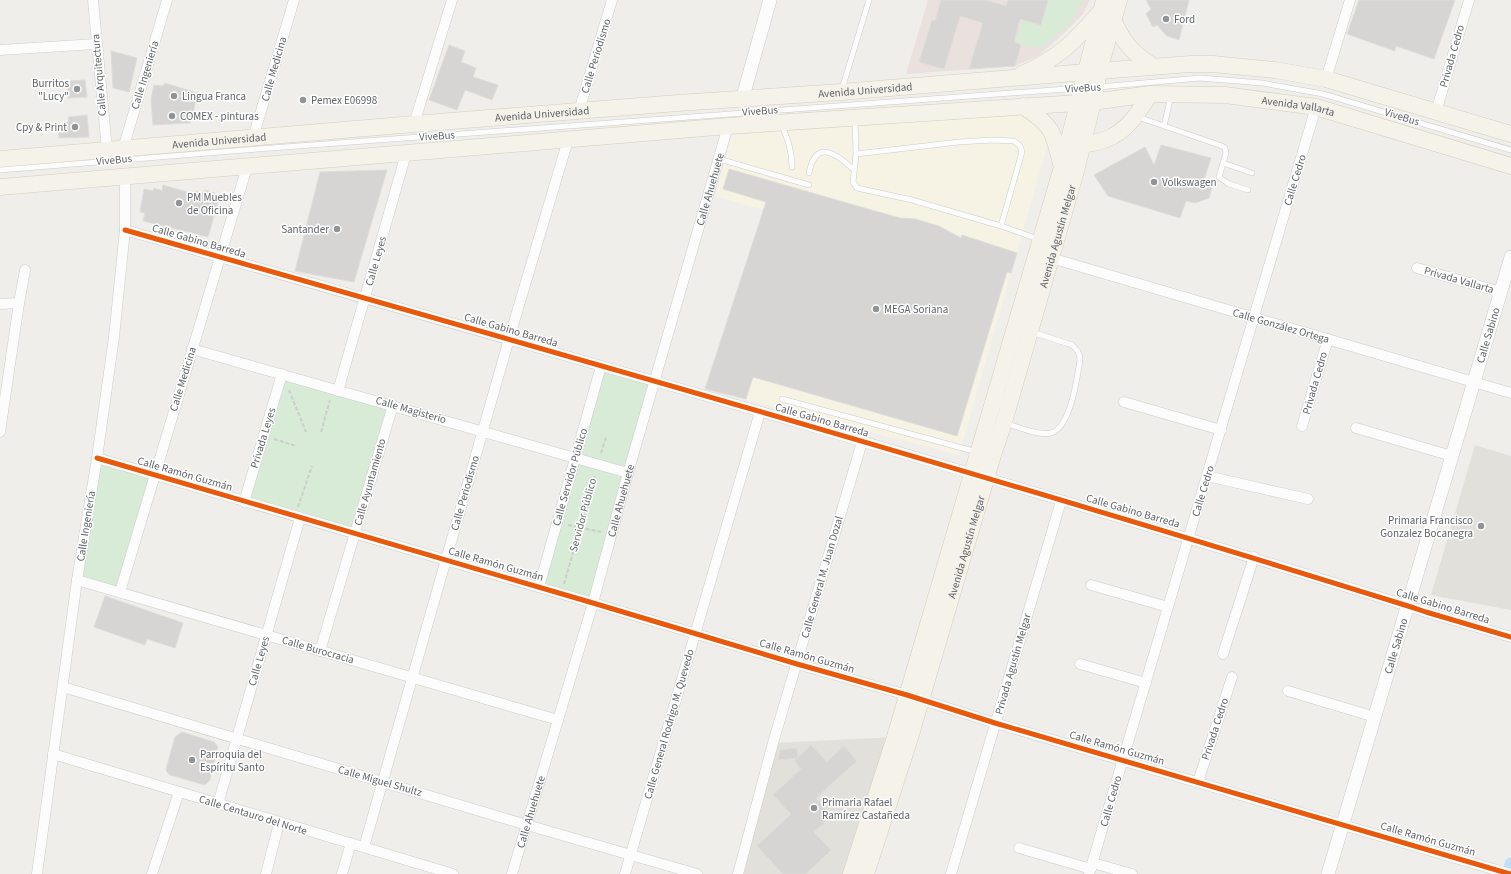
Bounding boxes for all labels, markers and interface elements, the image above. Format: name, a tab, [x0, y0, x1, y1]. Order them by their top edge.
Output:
place label: Ford	[1174, 12, 1195, 27]
marker: Ford	[1161, 14, 1171, 24]
street label: Calle Periodismo	[577, 17, 615, 95]
street label: Privada Cedro	[1436, 23, 1468, 89]
street label: Calle Arquitectura	[88, 33, 110, 117]
street label: Calle Medicina	[258, 35, 290, 103]
street label: Calle Ingeniería	[127, 39, 163, 111]
place label: Burritos "Lucy"	[32, 76, 69, 104]
street label: Avenida Universidad	[818, 79, 913, 101]
street label: ViveBus	[1065, 80, 1102, 96]
marker: Burritos "Lucy"	[72, 84, 82, 94]
place label: Lingua Franca	[182, 89, 246, 104]
marker: Lingua Franca	[169, 91, 179, 101]
street label: Avenida Vallarta	[1261, 92, 1337, 120]
place label: Pemex E06998	[311, 93, 378, 108]
marker: Pemex E06998	[298, 95, 308, 105]
street label: ViveBus	[742, 102, 779, 120]
street label: Avenida Universidad	[494, 103, 590, 125]
street label: ViveBus	[1383, 105, 1422, 130]
place label: COMEX - pinturas	[180, 109, 259, 124]
marker: COMEX - pinturas	[167, 111, 177, 121]
place label: Cpy & Print	[16, 120, 67, 135]
marker: Cpy & Print	[70, 122, 80, 132]
street label: ViveBus	[419, 127, 456, 145]
street label: Avenida Universidad	[172, 129, 267, 152]
street label: Calle Ahuehuete	[692, 150, 728, 227]
street label: ViveBus	[95, 151, 133, 169]
street label: Calle Cedro	[1280, 153, 1310, 207]
place label: Volkswagen	[1162, 175, 1217, 190]
marker: Volkswagen	[1149, 177, 1159, 187]
street label: Avenida Agustín Melgar	[1035, 183, 1079, 289]
place label: PM Muebles de Oficina	[187, 190, 242, 218]
marker: PM Muebles de Oficina	[174, 198, 184, 208]
street label: Calle Gabino Barreda	[150, 220, 248, 262]
place label: Santander	[281, 222, 329, 237]
marker: Santander	[332, 224, 342, 234]
street label: Calle Leyes	[362, 234, 390, 288]
street label: Privada Vallarta	[1422, 263, 1496, 297]
place label: MEGA Soriana	[884, 302, 948, 317]
marker: MEGA Soriana	[871, 304, 881, 314]
street label: Calle González Ortega	[1231, 305, 1331, 347]
street label: Calle Sabino	[1472, 306, 1503, 365]
street label: Calle Gabino Barreda	[462, 309, 560, 351]
street label: Calle Medicina	[166, 345, 200, 413]
street label: Privada Cedro	[1299, 350, 1331, 416]
street label: Calle Magisterio	[374, 393, 448, 427]
street label: Calle Gabino Barreda	[773, 399, 871, 441]
street label: Privada Leyes	[247, 405, 279, 470]
street label: Calle Servidor Público	[550, 427, 590, 527]
street label: Calle Ayuntamiento	[350, 437, 390, 527]
street label: Calle Ramón Guzmán	[136, 453, 234, 495]
street label: Calle Periodismo	[447, 454, 483, 532]
street label: Calle Ahuehuete	[604, 462, 638, 539]
street label: Calle Cedro	[1188, 464, 1218, 518]
street label: Servidor Público	[567, 477, 599, 553]
street label: Calle Ingeniería	[73, 490, 99, 562]
street label: Calle Gabino Barreda	[1084, 490, 1182, 532]
street label: Avenida Agustín Melgar	[944, 494, 988, 600]
place label: Primaria Francisco Gonzalez Bocanegra	[1380, 513, 1473, 541]
street label: Calle General M. Juan Dozal	[797, 514, 847, 640]
marker: Primaria Francisco Gonzalez Bocanegra	[1476, 521, 1486, 531]
street label: Calle Ramón Guzmán	[447, 543, 545, 585]
street label: Calle Gabino Barreda	[1394, 585, 1492, 627]
street label: Privada Agustín Melgar	[991, 611, 1035, 716]
street label: Calle Sabino	[1380, 616, 1411, 675]
street label: Calle Burocracia	[280, 633, 356, 667]
street label: Calle Leyes	[245, 634, 273, 688]
street label: Calle Ramón Guzmán	[758, 635, 856, 677]
street label: Calle General Rodrigo M. Quevedo	[640, 647, 698, 801]
street label: Privada Cedro	[1198, 696, 1232, 762]
street label: Calle Ramón Guzmán	[1068, 727, 1166, 769]
place label: Parroquia del Espíritu Santo	[200, 747, 265, 775]
marker: Parroquia del Espíritu Santo	[187, 755, 197, 765]
street label: Calle Miguel Shultz	[336, 762, 424, 800]
street label: Calle Ahuehuete	[513, 773, 549, 850]
street label: Calle Cedro	[1097, 774, 1125, 828]
street label: Calle Centauro del Norte	[197, 791, 309, 839]
place label: Primaria Rafael Ramírez Castañeda	[822, 795, 910, 823]
marker: Primaria Rafael Ramírez Castañeda	[809, 803, 819, 813]
street label: Calle Ramón Guzmán	[1379, 818, 1477, 860]

